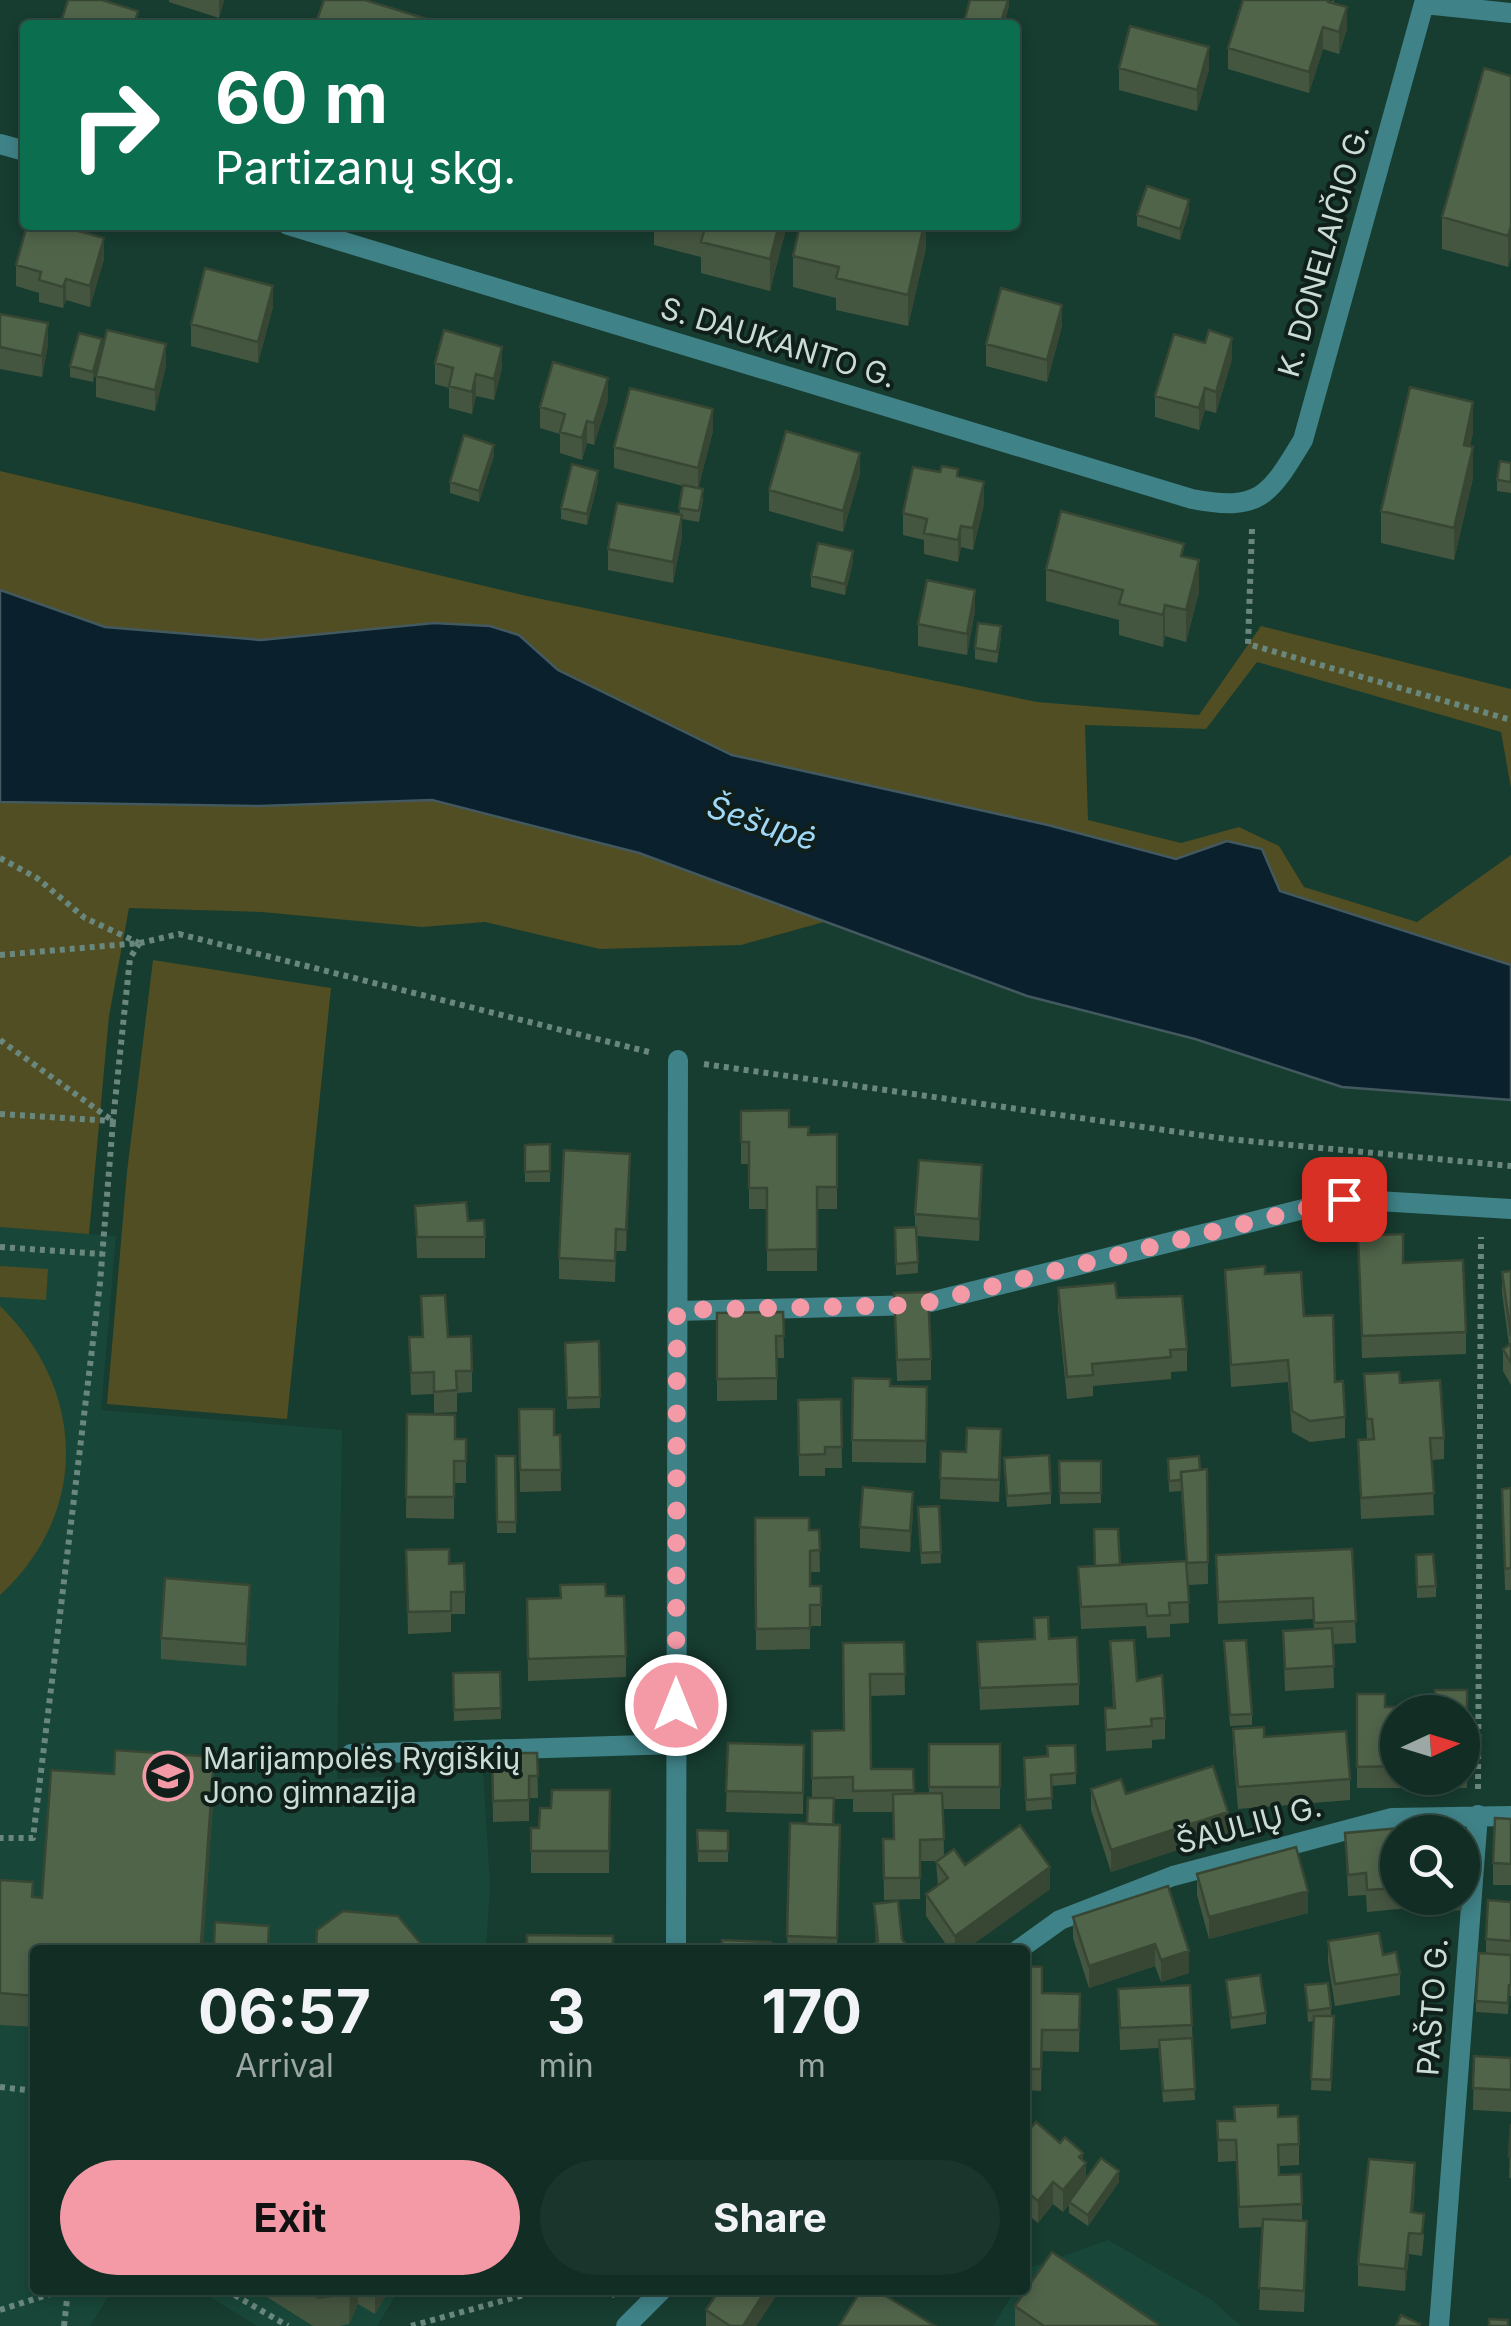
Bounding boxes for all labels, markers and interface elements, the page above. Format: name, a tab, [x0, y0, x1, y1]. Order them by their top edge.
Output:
text: 60 m	[215, 55, 388, 140]
icon: right	[50, 60, 180, 190]
street label: K. DONELAIČIO G.	[1270, 121, 1376, 381]
text: Partizanų skg.	[215, 140, 516, 195]
street label: S. DAUKANTO G.	[656, 289, 900, 395]
water label: Šešupė	[703, 787, 822, 858]
pin	[1302, 1157, 1387, 1242]
icon: arrive	[1317, 1172, 1372, 1227]
position arrow	[624, 1653, 728, 1757]
north arrow	[1380, 1695, 1480, 1795]
map controls	[1380, 1695, 1480, 1915]
place label: Marijampolės Rygiškių Jono gimnazija	[203, 1740, 520, 1810]
school or university icon: Marijampolės Rygiškių Jono gimnazija	[142, 1750, 194, 1802]
street label: ŠAULIŲ G.	[1172, 1787, 1325, 1861]
button: search	[1380, 1815, 1480, 1915]
street label: PAŠTO G.	[1409, 1937, 1455, 2077]
text: 06:57	[198, 1975, 371, 2047]
text: 3	[547, 1975, 586, 2047]
text: 170	[762, 1975, 862, 2047]
text: Arrival	[235, 2046, 334, 2085]
text: min	[539, 2046, 594, 2085]
text: m	[798, 2046, 826, 2085]
button: Exit	[60, 2160, 520, 2275]
button: Share	[540, 2160, 1000, 2275]

